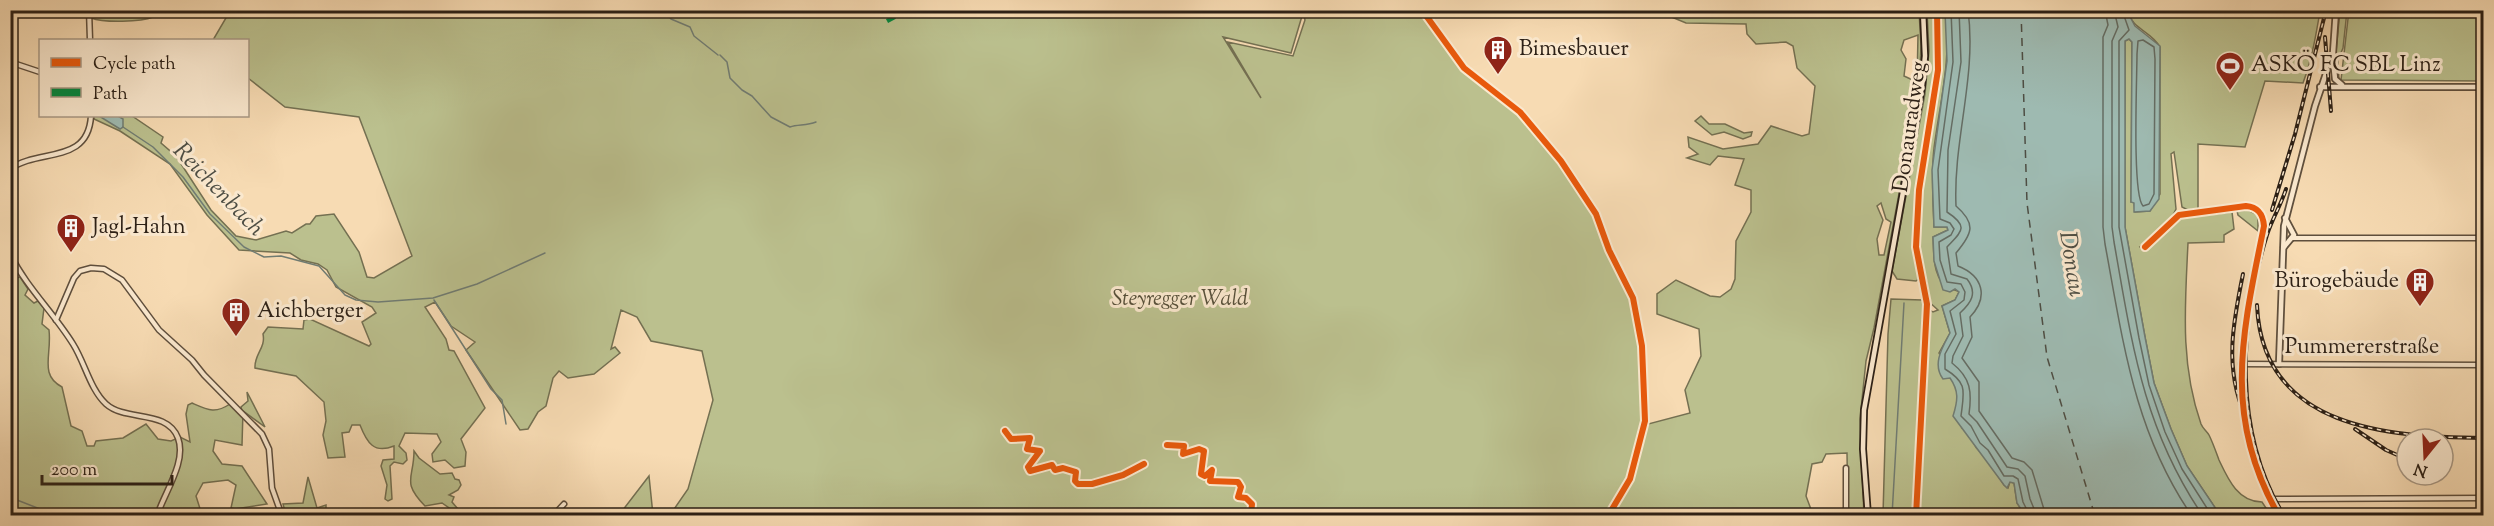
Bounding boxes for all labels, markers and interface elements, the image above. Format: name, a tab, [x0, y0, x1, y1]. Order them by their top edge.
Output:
building icon: Bimesbauer	[1482, 34, 1514, 76]
place label: Bimesbauer	[1519, 34, 1629, 66]
legend	[39, 39, 249, 117]
place label: ASKÖ FC SBL Linz	[2251, 49, 2440, 82]
sports icon: ASKÖ FC SBL Linz	[2214, 50, 2246, 92]
text: Cycle path	[93, 52, 176, 78]
street label: Donauradweg	[1886, 59, 1936, 195]
text: Path	[93, 82, 128, 108]
water label: Reichenbach	[164, 135, 272, 245]
building icon: Jagl-Hahn	[55, 212, 87, 254]
place label: Jagl-Hahn	[91, 212, 186, 244]
water label: Donau	[2049, 229, 2093, 300]
place label: Bürogebäude	[2275, 266, 2399, 298]
building icon: Bürogebäude	[2404, 266, 2436, 308]
park label: Steyregger Wald	[1112, 284, 1248, 316]
building icon: Aichberger	[220, 296, 252, 338]
place label: Aichberger	[257, 296, 363, 328]
street label: Pummererstraße	[2285, 332, 2439, 364]
north arrow	[2395, 427, 2455, 487]
scale bar	[42, 448, 172, 486]
text: N	[2411, 456, 2431, 482]
text: 200 m	[51, 458, 97, 484]

